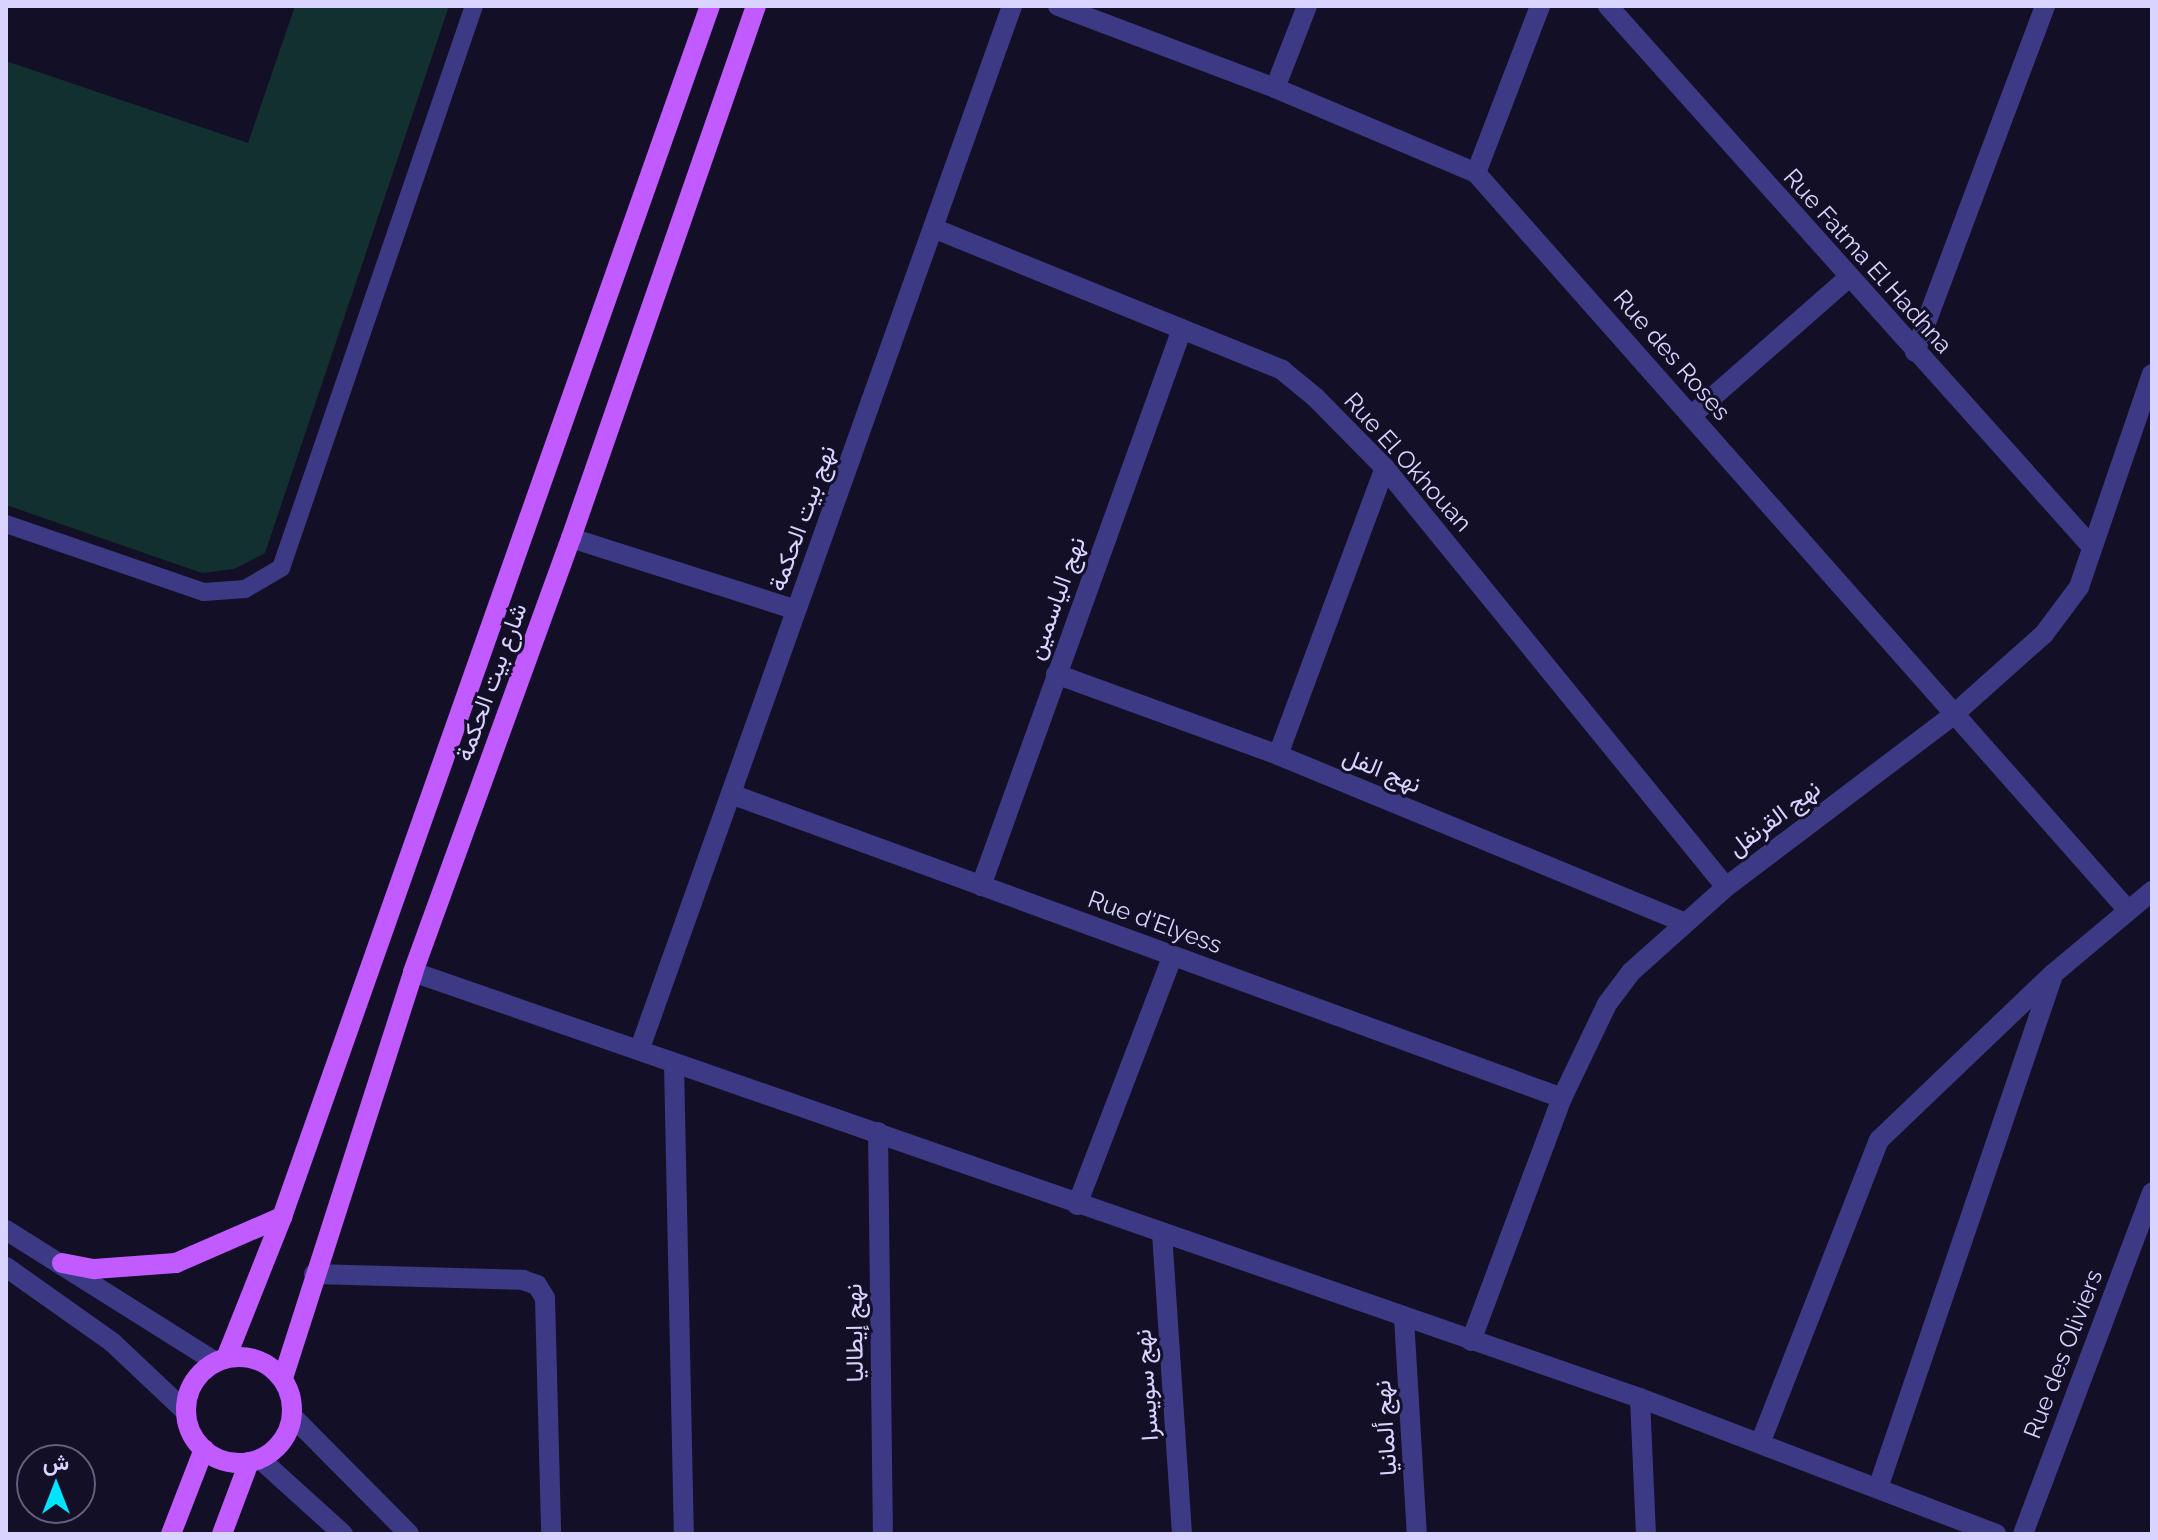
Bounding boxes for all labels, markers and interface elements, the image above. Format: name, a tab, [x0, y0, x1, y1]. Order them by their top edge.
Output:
street label: Rue Fatma El Hadhna	[1777, 163, 1959, 359]
street label: Rue des Roses	[1607, 284, 1737, 426]
street label: Rue El Okhouan	[1338, 386, 1478, 538]
street label: نهج بيت الحكمة	[762, 441, 842, 595]
street label: نهج الياسمين	[1021, 533, 1091, 663]
street label: شارع بيت الحكمة	[449, 599, 533, 765]
street label: نهج الفل	[1339, 741, 1425, 799]
street label: نهج القرنفل	[1722, 774, 1826, 862]
street label: Rue d'Elyess	[1084, 884, 1226, 960]
street label: Rue des Oliviers	[2018, 1265, 2108, 1443]
street label: نهج إيطاليا	[839, 1283, 869, 1383]
street label: نهج سويسرا	[1128, 1328, 1164, 1442]
street label: نهج ألمانيا	[1367, 1379, 1403, 1477]
north arrow	[16, 1444, 96, 1524]
text: ش	[43, 1449, 69, 1475]

